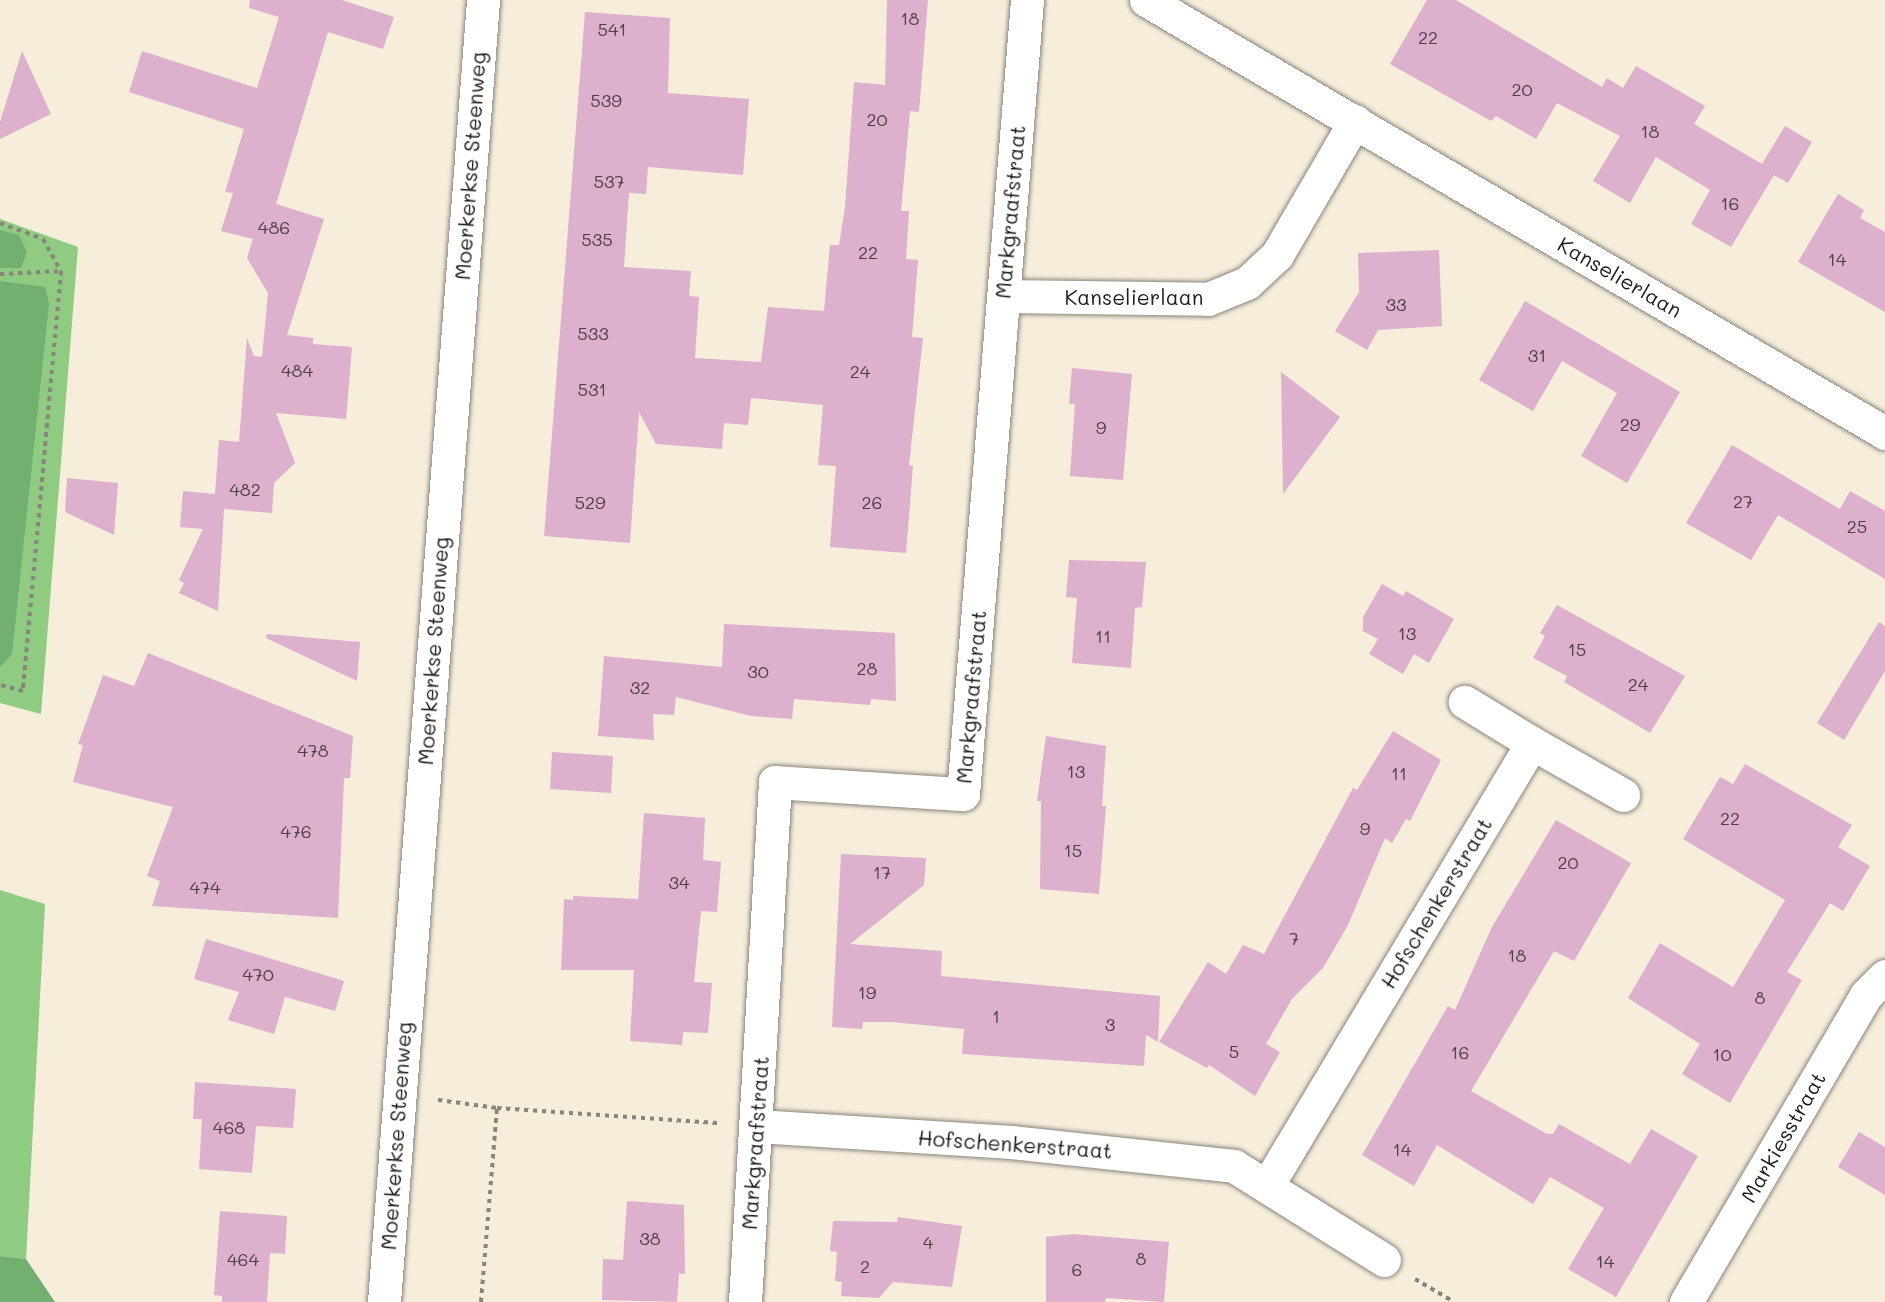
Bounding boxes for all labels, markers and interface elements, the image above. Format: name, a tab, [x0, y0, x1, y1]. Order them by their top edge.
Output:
house number: 18	[901, 7, 919, 29]
house number: 541	[597, 18, 627, 40]
house number: 22	[1418, 26, 1438, 48]
street label: Moerkerkse Steenweg	[449, 51, 491, 281]
house number: 20	[1511, 78, 1533, 100]
house number: 539	[590, 89, 622, 111]
house number: 20	[866, 108, 888, 130]
house number: 18	[1641, 120, 1659, 142]
street label: Markgraafstraat	[990, 124, 1030, 300]
house number: 537	[593, 170, 625, 192]
house number: 16	[1721, 192, 1739, 214]
house number: 486	[258, 216, 290, 238]
house number: 535	[581, 228, 613, 250]
street label: Kanselierlaan	[1554, 231, 1686, 323]
house number: 22	[858, 241, 878, 263]
house number: 14	[1828, 248, 1846, 270]
street label: Kanselierlaan	[1065, 284, 1203, 310]
house number: 33	[1385, 293, 1407, 315]
house number: 533	[577, 322, 609, 344]
house number: 31	[1528, 344, 1546, 366]
house number: 484	[281, 359, 313, 381]
house number: 24	[850, 360, 870, 382]
house number: 531	[577, 378, 607, 400]
house number: 29	[1620, 413, 1640, 435]
house number: 9	[1096, 416, 1106, 438]
house number: 482	[229, 478, 261, 500]
house number: 27	[1733, 490, 1753, 512]
house number: 529	[574, 491, 606, 513]
house number: 26	[862, 491, 882, 513]
house number: 25	[1847, 515, 1867, 537]
street label: Moerkerkse Steenweg	[412, 536, 454, 766]
street label: Markgraafstraat	[951, 609, 991, 785]
house number: 13	[1398, 622, 1416, 644]
house number: 11	[1095, 625, 1111, 647]
house number: 15	[1568, 638, 1586, 660]
house number: 28	[857, 657, 877, 679]
house number: 30	[747, 660, 769, 682]
house number: 24	[1628, 673, 1648, 695]
house number: 32	[630, 676, 650, 698]
house number: 478	[297, 739, 329, 761]
house number: 13	[1067, 760, 1085, 782]
house number: 11	[1391, 762, 1407, 784]
house number: 22	[1720, 807, 1740, 829]
street label: Hofschenkerstraat	[1375, 813, 1497, 993]
house number: 9	[1360, 817, 1370, 839]
house number: 476	[280, 820, 312, 842]
house number: 15	[1064, 839, 1082, 861]
house number: 20	[1557, 851, 1579, 873]
house number: 17	[873, 861, 891, 883]
house number: 34	[668, 871, 690, 893]
house number: 474	[189, 876, 221, 898]
house number: 7	[1289, 927, 1299, 949]
house number: 18	[1508, 944, 1526, 966]
house number: 470	[242, 963, 274, 985]
house number: 19	[858, 981, 876, 1003]
house number: 8	[1755, 986, 1765, 1008]
house number: 1	[992, 1005, 1000, 1027]
house number: 3	[1105, 1013, 1115, 1035]
street label: Moerkerkse Steenweg	[375, 1021, 417, 1251]
house number: 5	[1229, 1040, 1239, 1062]
house number: 16	[1451, 1041, 1469, 1063]
house number: 10	[1712, 1043, 1732, 1065]
street label: Markgraafstraat	[736, 1055, 774, 1231]
street label: Markiesstraat	[1735, 1067, 1831, 1207]
house number: 468	[213, 1116, 245, 1138]
street label: Hofschenkerstraat	[917, 1125, 1113, 1163]
house number: 14	[1393, 1138, 1411, 1160]
house number: 38	[639, 1227, 661, 1249]
house number: 4	[923, 1231, 933, 1253]
house number: 8	[1136, 1247, 1146, 1269]
house number: 464	[227, 1248, 259, 1270]
house number: 14	[1596, 1250, 1614, 1272]
house number: 2	[860, 1255, 870, 1277]
house number: 6	[1072, 1258, 1082, 1280]

